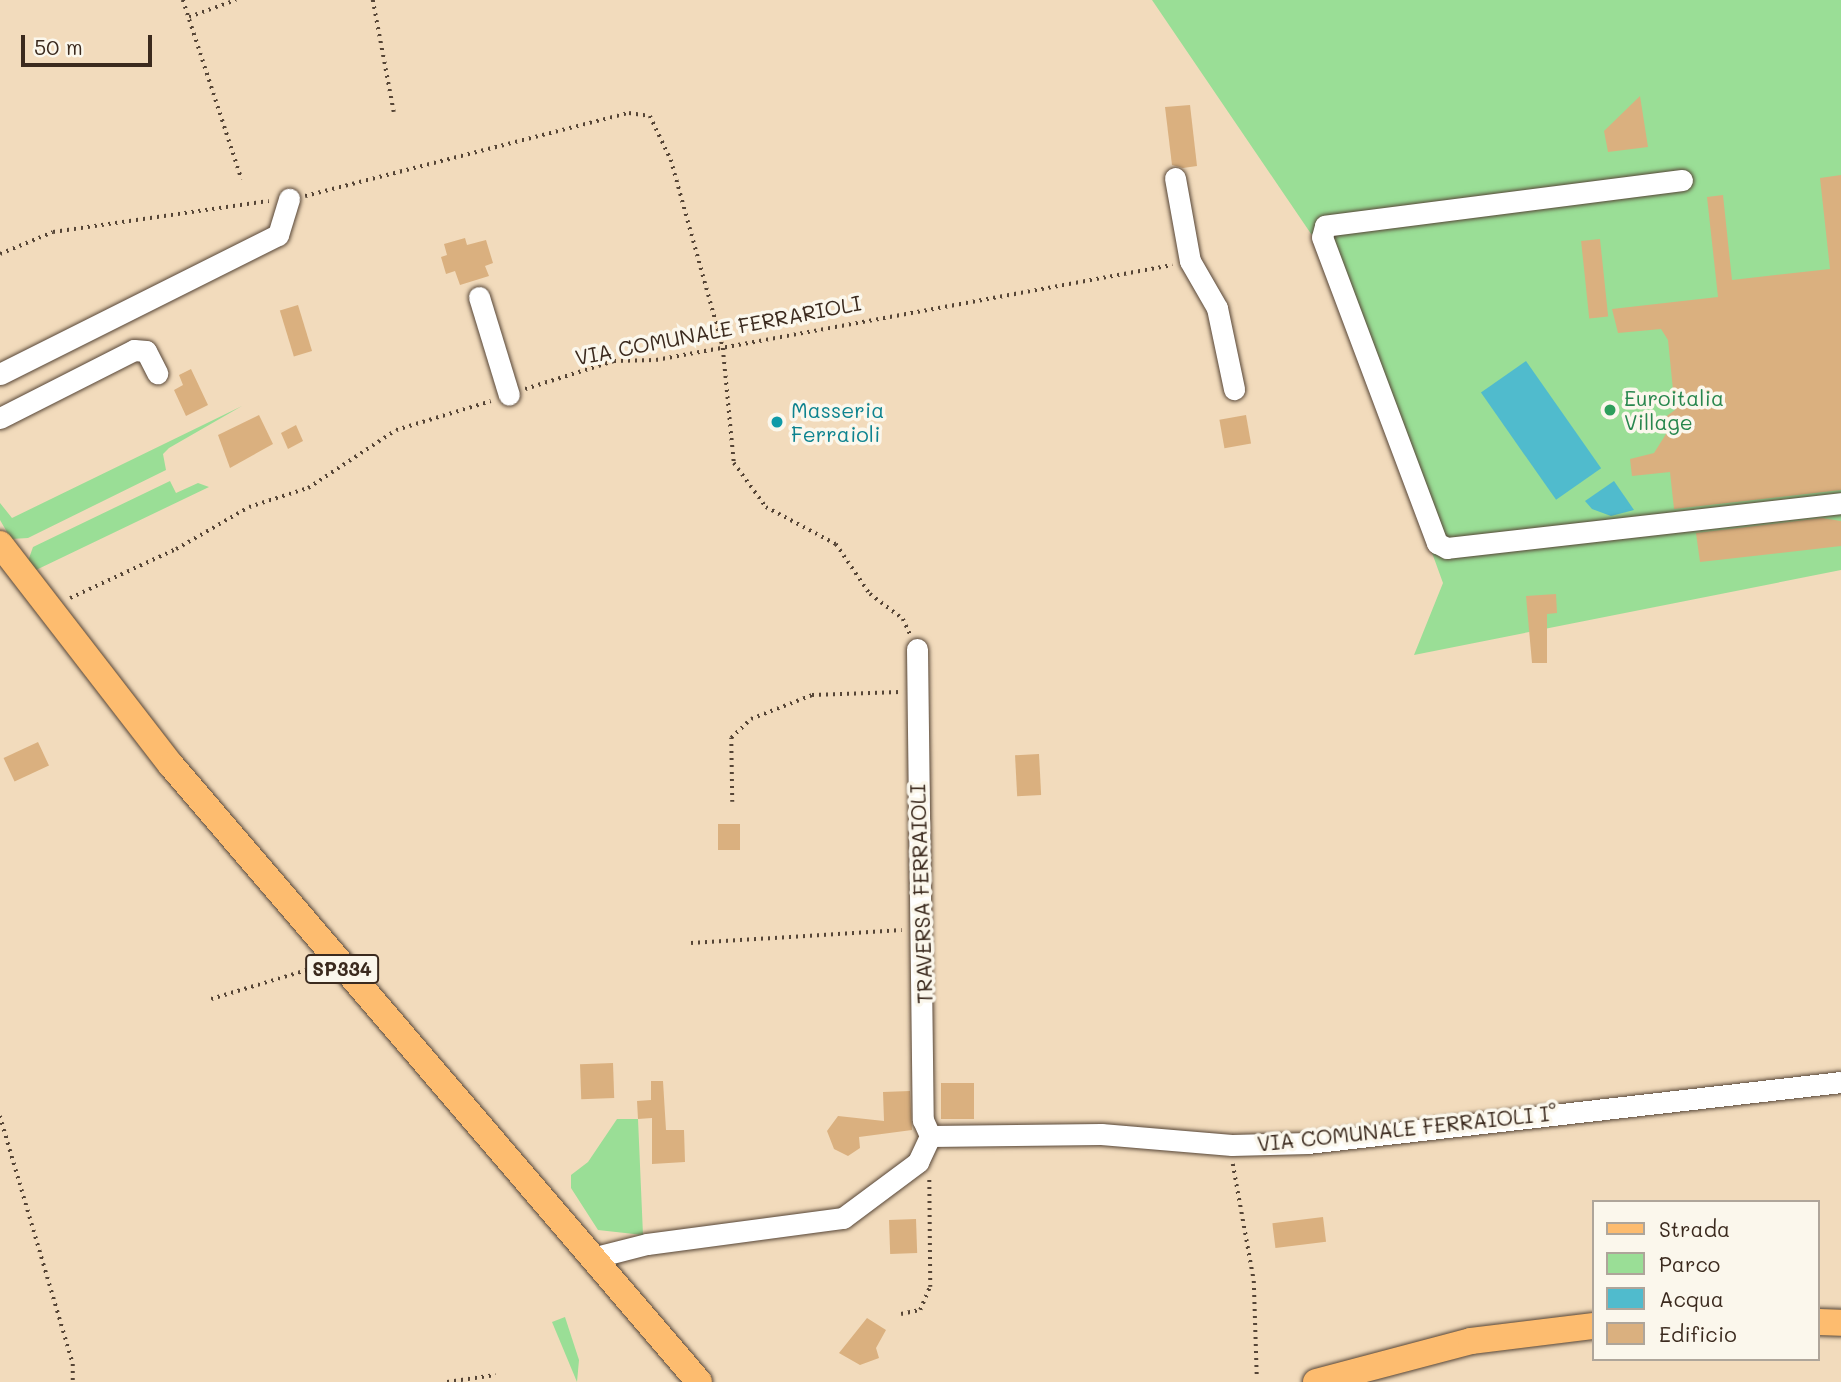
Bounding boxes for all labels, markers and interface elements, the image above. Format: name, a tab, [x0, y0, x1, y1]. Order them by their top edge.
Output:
scale bar	[24, 21, 156, 65]
text: 50 m	[34, 33, 83, 60]
street label: VIA COMUNALE FERRARIOLI	[573, 290, 863, 370]
place label: Euroitalia Village	[1624, 385, 1724, 435]
place label: Masseria Ferraioli	[791, 397, 884, 447]
marker: Euroitalia Village	[1602, 402, 1618, 418]
marker: Masseria Ferraioli	[769, 414, 785, 430]
street label: TRAVERSA FERRAIOLI	[905, 784, 937, 1004]
road number: SP334	[304, 953, 380, 984]
street label: VIA COMUNALE FERRAIOLI I°	[1256, 1100, 1558, 1156]
legend	[1592, 1200, 1820, 1361]
text: Strada	[1659, 1215, 1730, 1242]
text: Parco	[1659, 1250, 1720, 1277]
text: Acqua	[1659, 1285, 1724, 1312]
text: Edificio	[1659, 1320, 1737, 1347]

